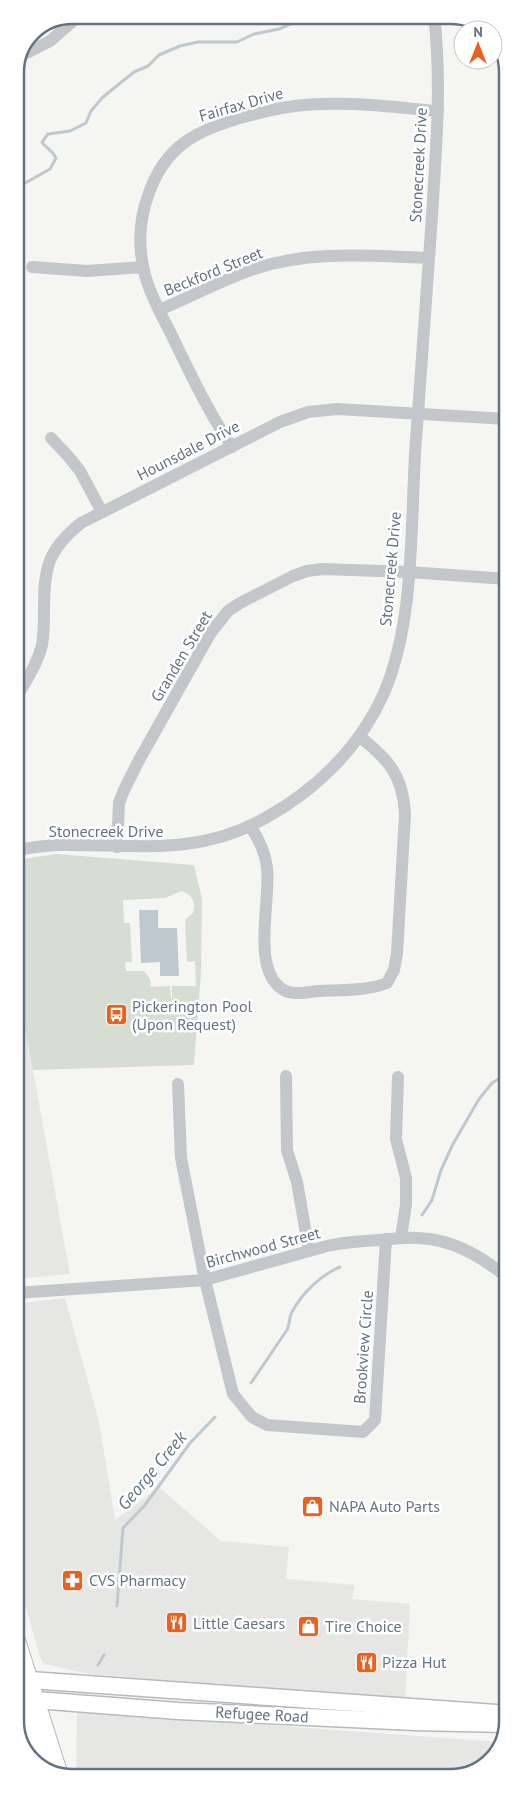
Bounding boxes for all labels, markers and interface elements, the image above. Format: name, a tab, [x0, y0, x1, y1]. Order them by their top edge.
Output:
north arrow	[453, 20, 503, 70]
text: N	[473, 23, 483, 41]
street label: Fairfax Drive	[196, 82, 286, 126]
street label: Stonecreek Drive	[405, 107, 431, 223]
street label: Beckford Street	[161, 242, 266, 300]
street label: Hounsdale Drive	[133, 415, 243, 485]
street label: Stonecreek Drive	[375, 511, 405, 627]
street label: Granden Street	[146, 606, 216, 705]
street label: Stonecreek Drive	[48, 821, 164, 841]
place label: Pickerington Pool (Upon Request)	[132, 996, 252, 1034]
bus stop icon: Pickerington Pool (Upon Request)	[104, 1003, 128, 1027]
street label: Birchwood Street	[204, 1222, 323, 1272]
street label: Brookview Circle	[349, 1289, 377, 1405]
water label: George Creek	[112, 1426, 192, 1515]
shop icon: NAPA Auto Parts	[301, 1494, 325, 1518]
place label: NAPA Auto Parts	[329, 1496, 440, 1516]
pharmacy icon: CVS Pharmacy	[61, 1568, 85, 1592]
place label: CVS Pharmacy	[89, 1570, 187, 1590]
restaurant icon: Little Caesars	[165, 1611, 189, 1635]
place label: Little Caesars	[193, 1613, 286, 1633]
shop icon: Tire Choice	[297, 1614, 321, 1638]
place label: Tire Choice	[325, 1616, 402, 1636]
restaurant icon: Pizza Hut	[354, 1650, 378, 1674]
place label: Pizza Hut	[382, 1652, 447, 1672]
street label: Refugee Road	[215, 1702, 309, 1726]

